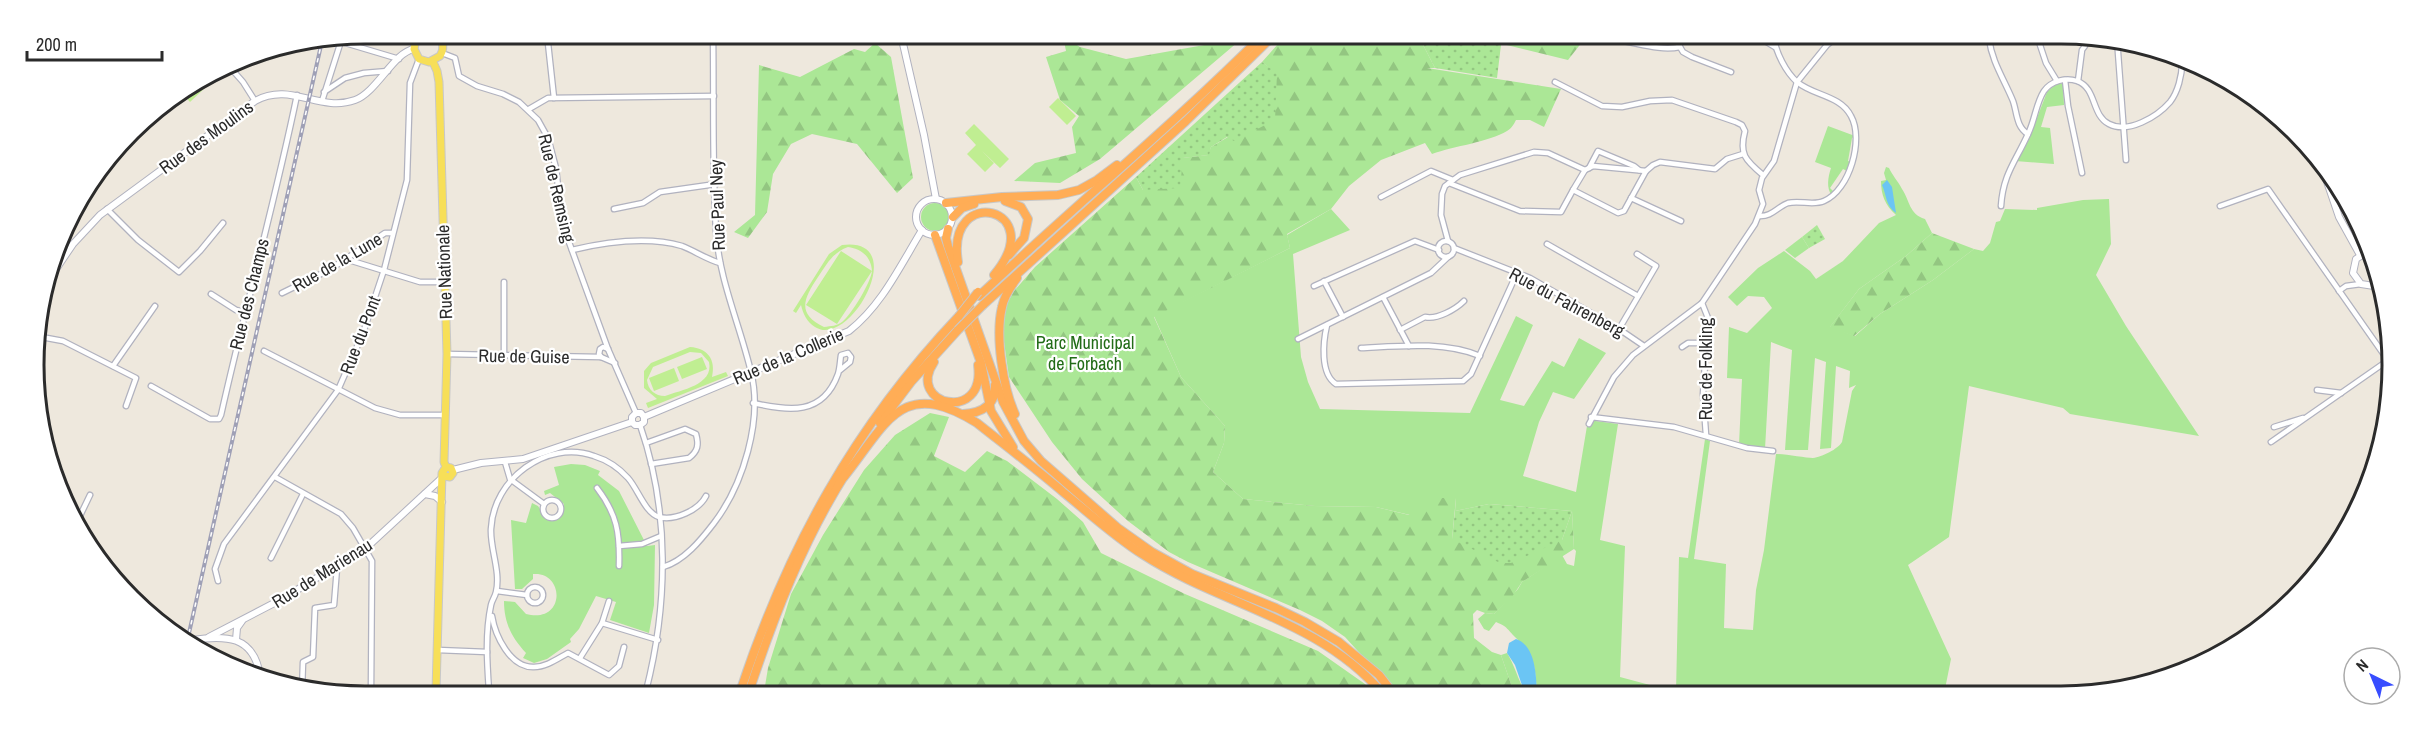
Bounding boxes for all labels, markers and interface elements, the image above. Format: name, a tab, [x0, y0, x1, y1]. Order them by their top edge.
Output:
scale bar	[27, 24, 162, 62]
text: 200 m	[36, 32, 77, 57]
street label: Rue des Moulins	[154, 94, 258, 180]
street label: Rue de Remsing	[532, 131, 582, 246]
street label: Rue Paul Ney	[703, 158, 731, 251]
street label: Rue Nationale	[430, 224, 458, 320]
street label: Rue de la Lune	[287, 226, 387, 298]
street label: Rue des Champs	[223, 236, 275, 352]
street label: Rue du Fahrenberg	[1505, 261, 1630, 343]
street label: Rue du Pont	[334, 292, 386, 378]
street label: Rue de Folkling	[1693, 317, 1718, 420]
street label: Rue de la Collerie	[729, 321, 847, 391]
park label: Parc Municipal de Forbach	[1036, 330, 1134, 376]
street label: Rue de Guise	[478, 343, 570, 369]
street label: Rue de Marienau	[267, 532, 377, 614]
north arrow	[2342, 646, 2402, 706]
text: N	[2351, 654, 2373, 676]

